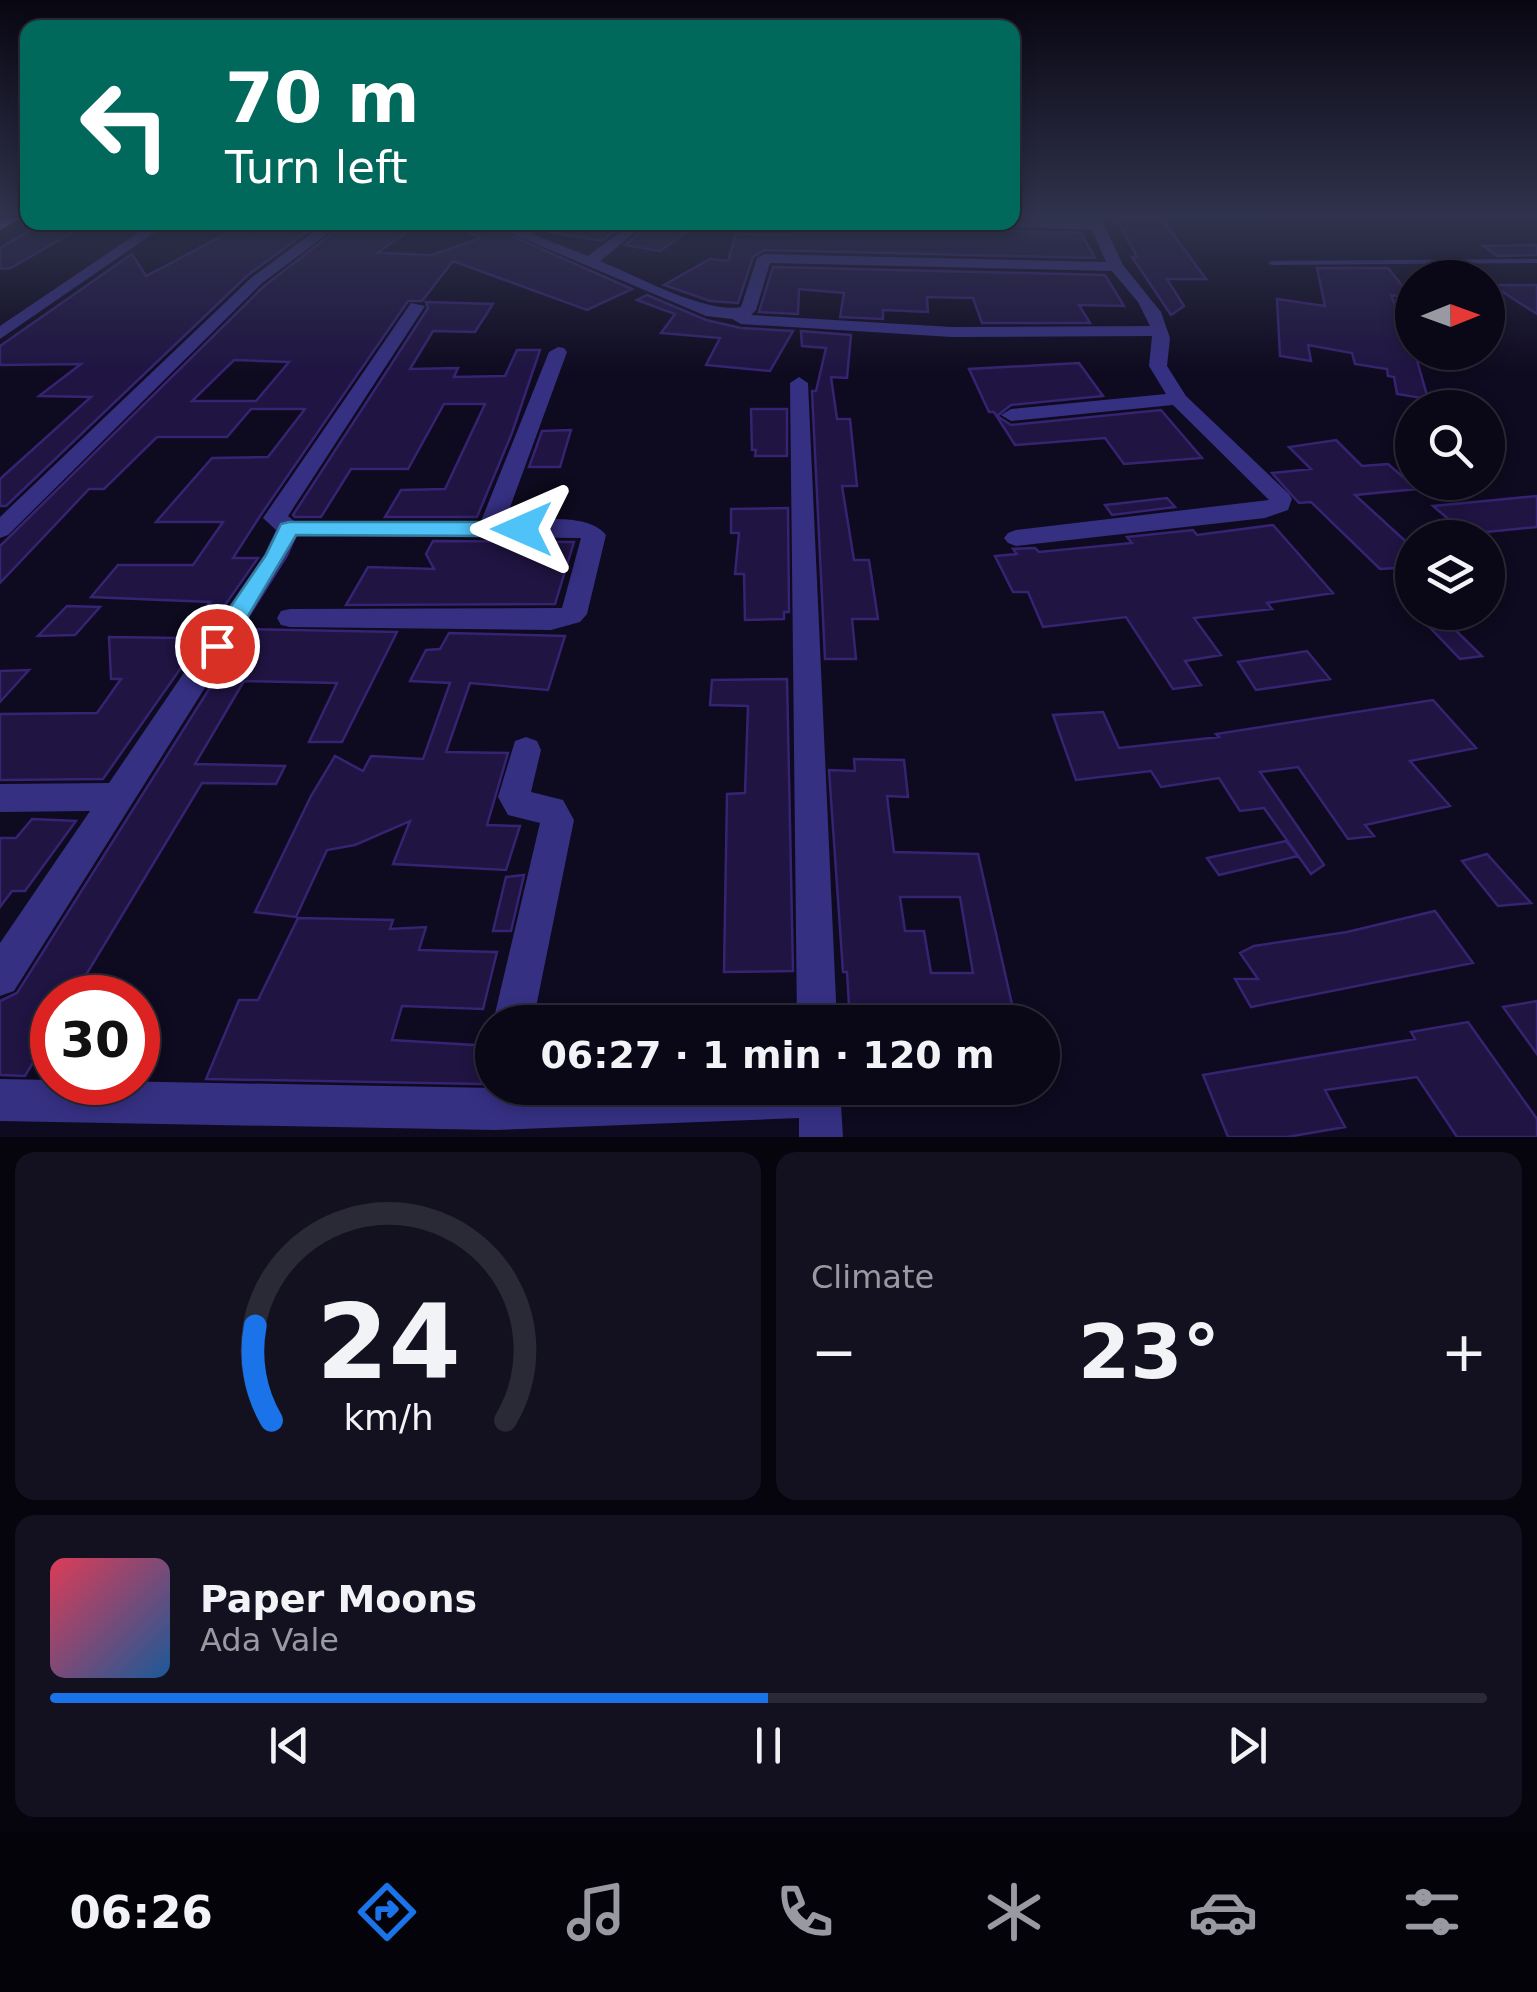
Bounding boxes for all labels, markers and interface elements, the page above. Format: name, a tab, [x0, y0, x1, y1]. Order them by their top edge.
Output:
text: 70 m	[225, 57, 420, 139]
icon: left	[60, 60, 190, 190]
text: Turn left	[225, 141, 408, 194]
north arrow	[1395, 260, 1505, 370]
map controls	[1395, 260, 1505, 630]
button: search	[1395, 390, 1505, 500]
position arrow	[470, 477, 574, 581]
button: layers	[1395, 520, 1505, 630]
pin	[175, 604, 260, 689]
icon: arrive	[190, 619, 245, 674]
speed limit sign: 30	[30, 975, 160, 1105]
text: 06:27 · 1 min · 120 m	[540, 1033, 995, 1077]
text: Climate	[811, 1258, 934, 1296]
text: 24	[316, 1281, 460, 1403]
text: 23°	[1078, 1308, 1220, 1396]
text: −	[811, 1320, 857, 1384]
text: +	[1441, 1320, 1487, 1384]
text: km/h	[343, 1397, 433, 1438]
text: Paper Moons	[200, 1577, 477, 1621]
text: Ada Vale	[200, 1621, 339, 1659]
icon: previous	[262, 1718, 317, 1773]
icon: pause	[741, 1718, 796, 1773]
icon: next	[1220, 1718, 1275, 1773]
icon: directions	[352, 1877, 422, 1947]
icon: music	[561, 1877, 631, 1947]
icon: phone	[770, 1877, 840, 1947]
icon: climate	[979, 1877, 1049, 1947]
icon: car	[1188, 1877, 1258, 1947]
icon: filters	[1397, 1877, 1467, 1947]
text: 06:26	[70, 1886, 213, 1939]

